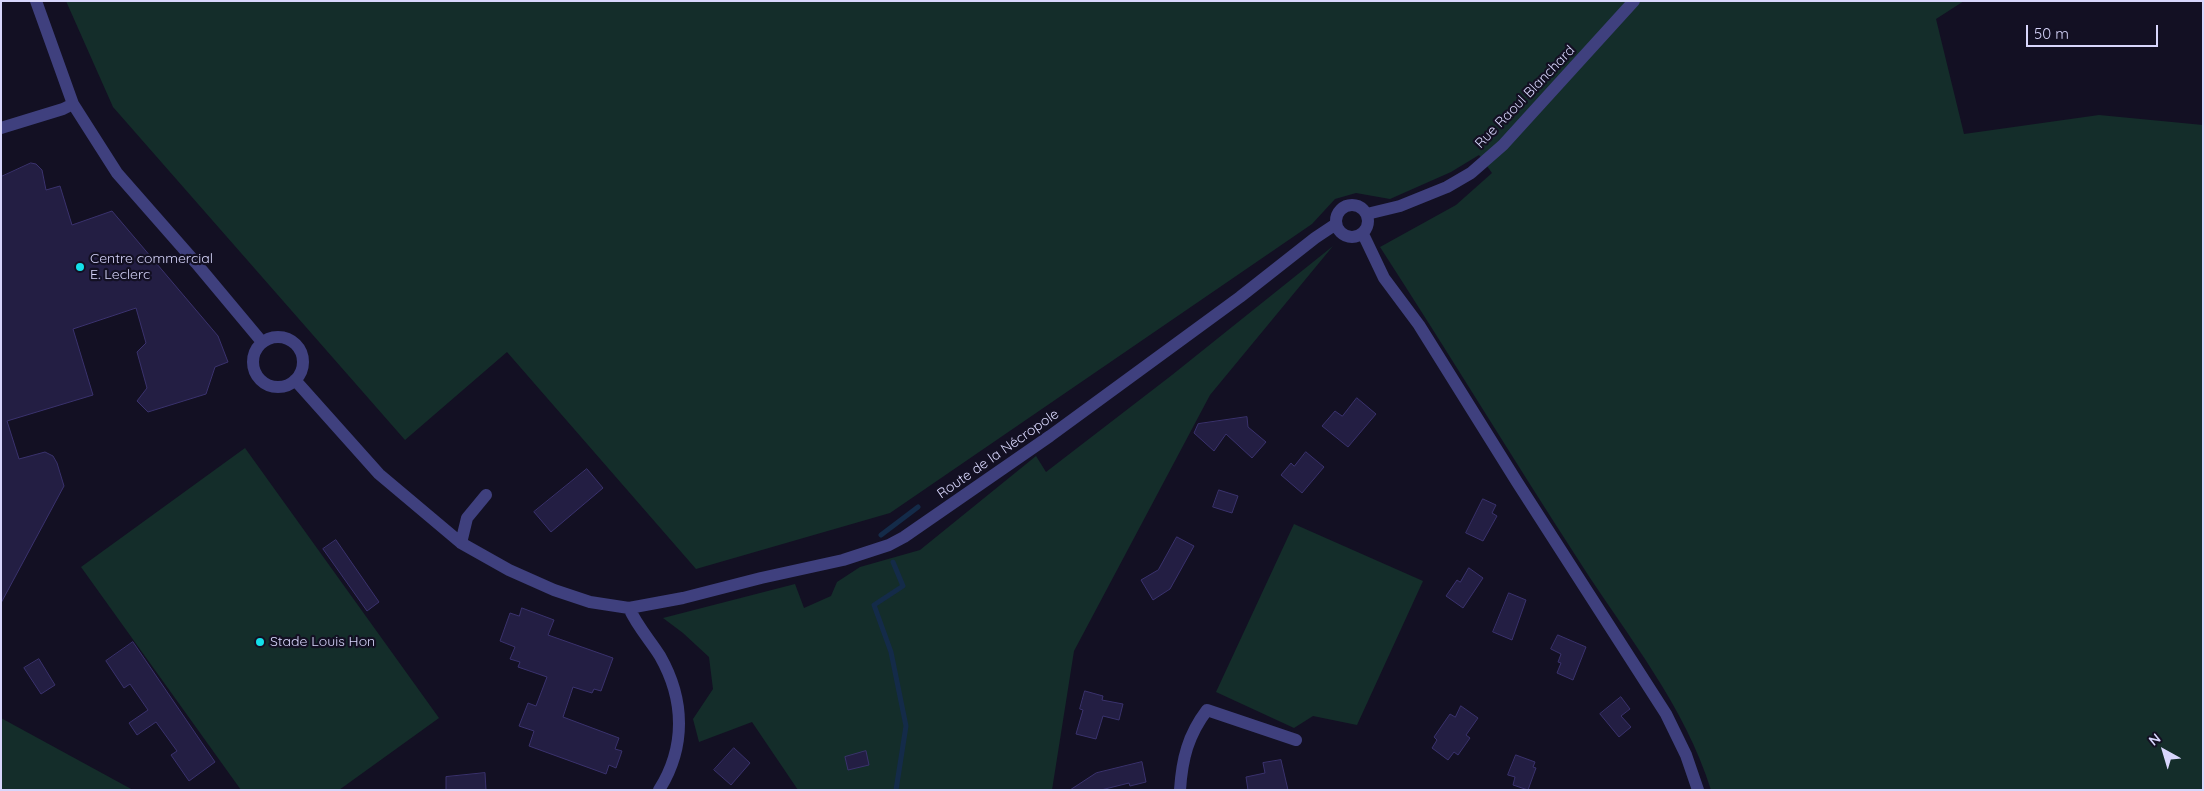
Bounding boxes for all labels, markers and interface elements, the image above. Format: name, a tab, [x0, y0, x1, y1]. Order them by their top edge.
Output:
scale bar	[2029, 15, 2162, 47]
text: 50 m	[2034, 24, 2069, 43]
street label: Rue Raoul Blanchard	[1472, 42, 1578, 152]
place label: Centre commercial E. Leclerc	[90, 251, 213, 284]
marker: Centre commercial E. Leclerc	[74, 261, 86, 273]
street label: Route de la Nécropole	[934, 406, 1062, 502]
place label: Stade Louis Hon	[270, 634, 375, 650]
marker: Stade Louis Hon	[254, 636, 266, 648]
north arrow	[2139, 726, 2189, 776]
text: N	[2145, 729, 2164, 750]

